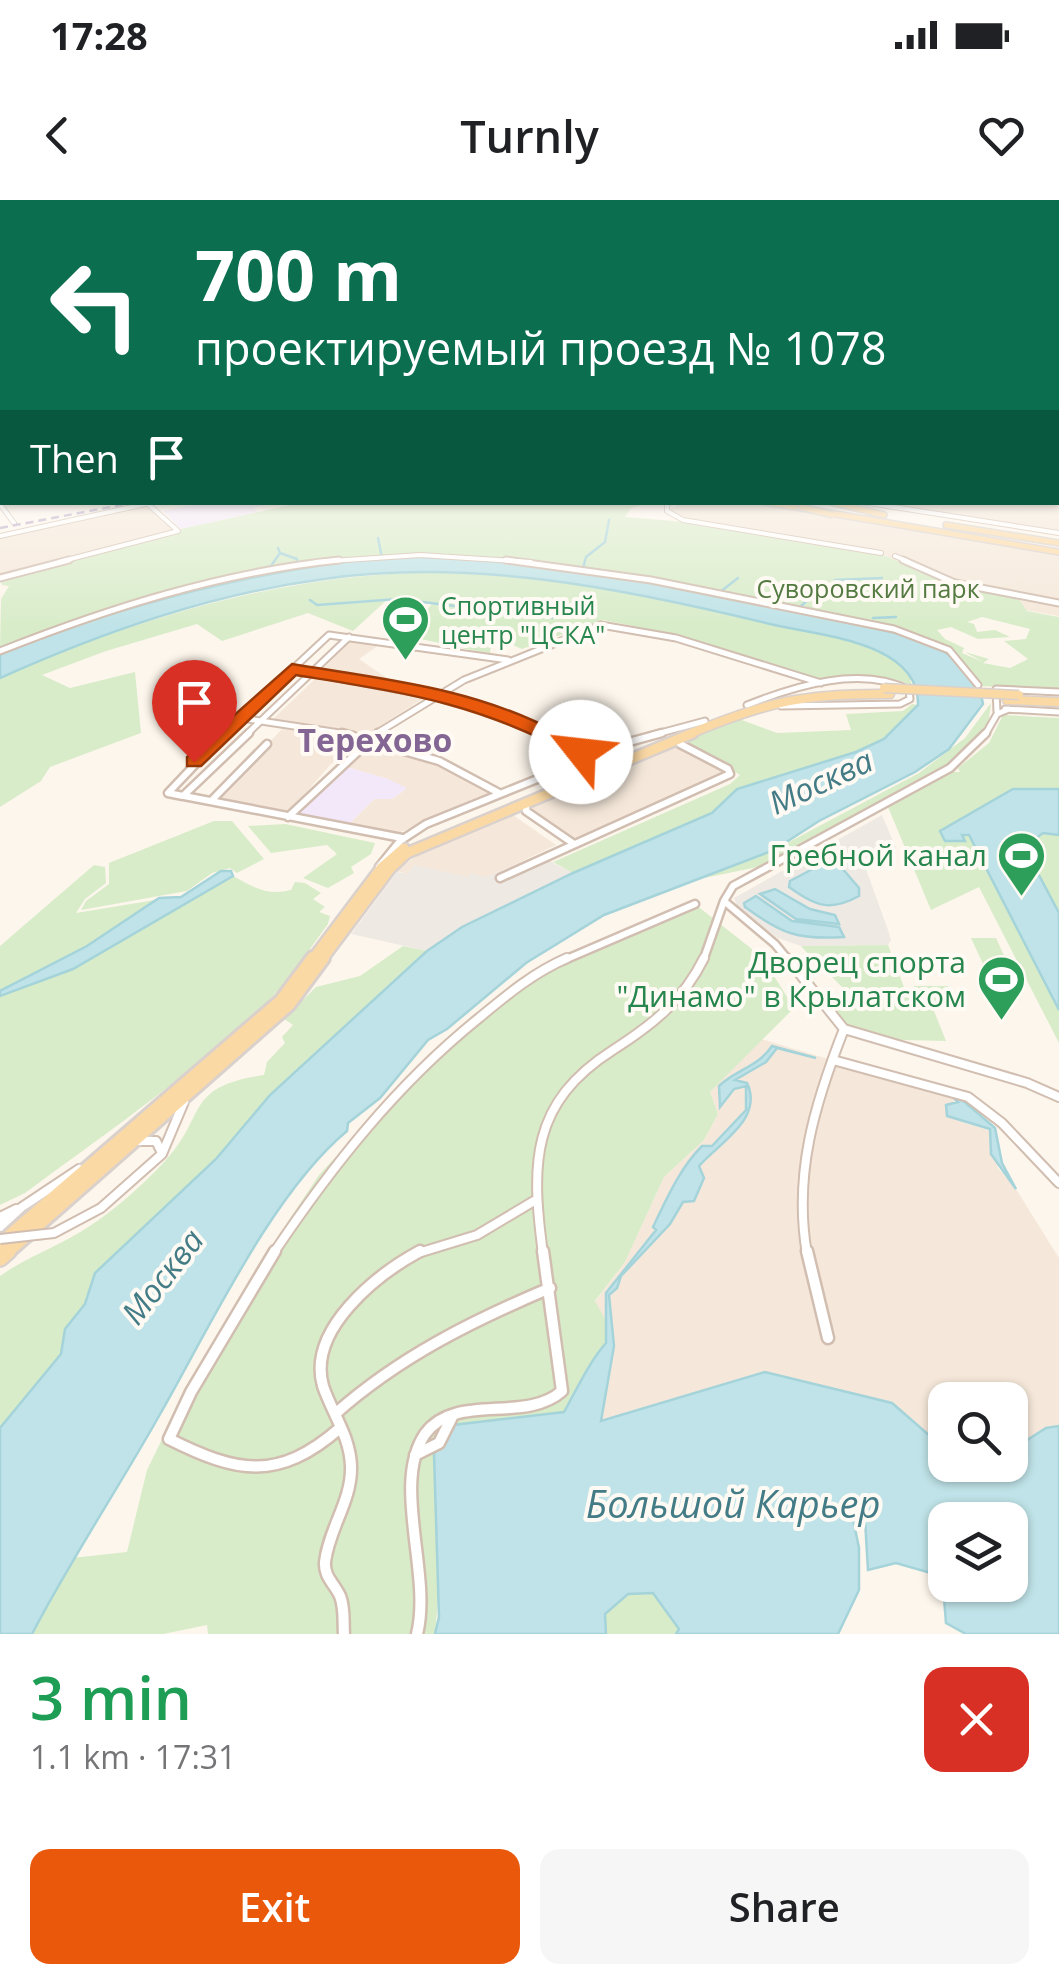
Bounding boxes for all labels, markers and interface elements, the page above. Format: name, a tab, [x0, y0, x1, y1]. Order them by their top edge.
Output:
text: 17:28	[50, 9, 148, 61]
text: Turnly	[460, 105, 599, 166]
icon: back	[30, 108, 85, 163]
icon: heart	[974, 108, 1029, 163]
text: 700 m	[195, 226, 402, 322]
icon: left	[30, 240, 160, 370]
text: проектируемый проезд № 1078	[195, 317, 887, 378]
icon: arrive	[139, 430, 194, 485]
text: Then	[30, 432, 119, 484]
park label: Суворовский парк	[756, 571, 980, 605]
place label: Спортивный центр "ЦСКА"	[441, 588, 605, 651]
sports icon: Спортивный центр "ЦСКА"	[380, 594, 432, 662]
pin	[152, 660, 237, 763]
icon: arrive	[167, 675, 222, 730]
position arrow	[529, 700, 633, 804]
district label: Терехово	[298, 718, 452, 761]
water label: Москва	[761, 738, 879, 823]
sports icon: Гребной канал	[996, 830, 1048, 898]
place label: Гребной канал	[769, 834, 987, 875]
place label: Дворец спорта "Динамо" в Крылатском	[616, 941, 966, 1016]
sports icon: Дворец спорта "Динамо" в Крылатском	[975, 954, 1027, 1022]
water label: Москва	[111, 1220, 213, 1333]
map controls	[928, 1382, 1028, 1602]
button: search	[928, 1382, 1028, 1482]
water label: Большой Карьер	[586, 1477, 880, 1529]
button: layers	[928, 1502, 1028, 1602]
text: 3 min	[30, 1656, 192, 1738]
button: close	[924, 1667, 1029, 1772]
text: 1.1 km · 17:31	[30, 1735, 236, 1778]
button: Exit	[30, 1849, 520, 1964]
button: Share	[540, 1849, 1029, 1964]

